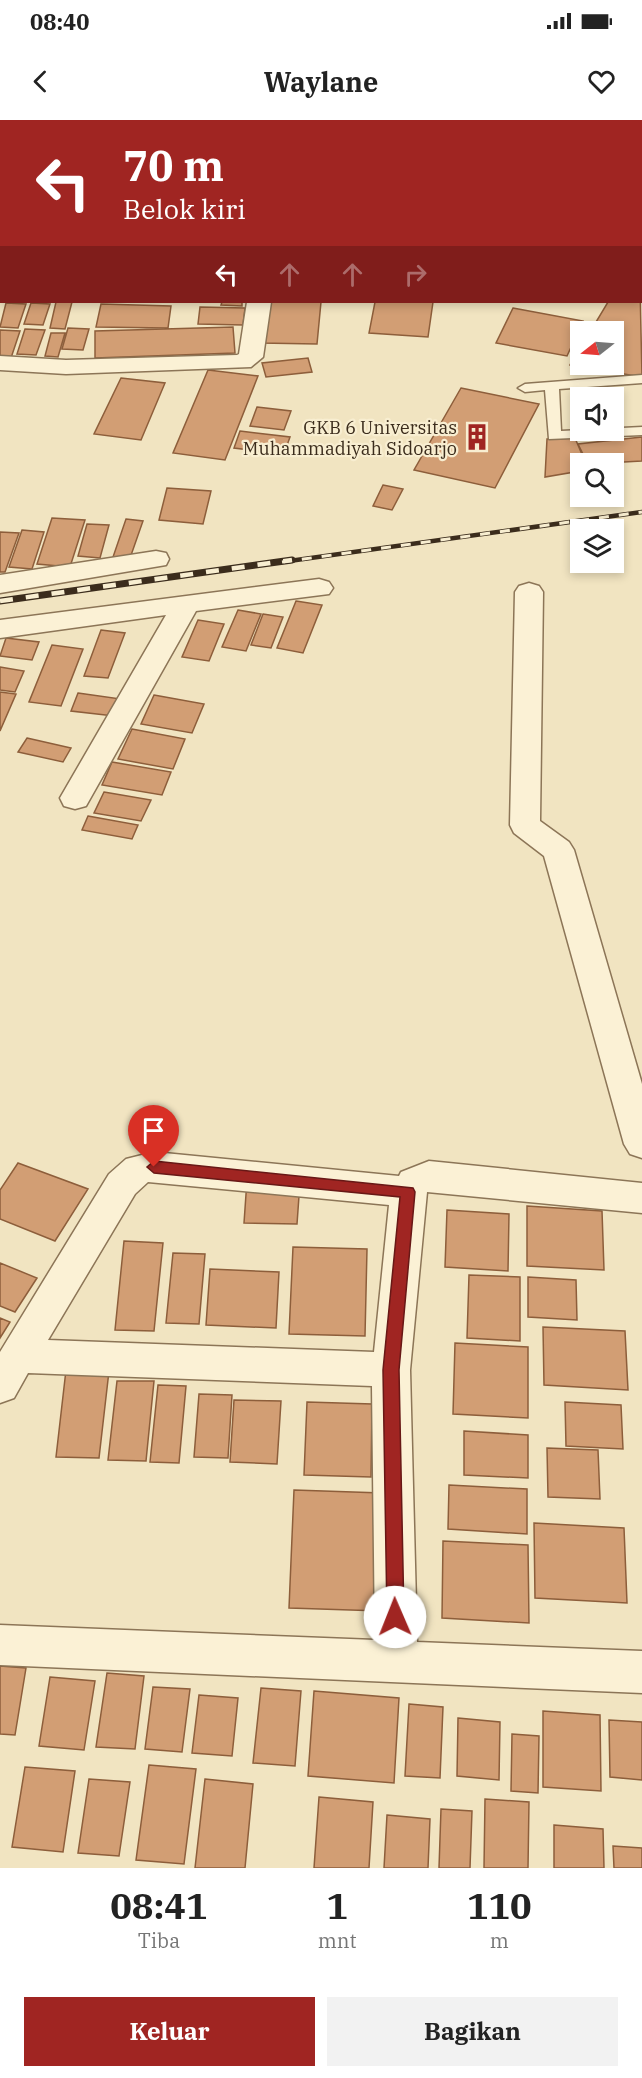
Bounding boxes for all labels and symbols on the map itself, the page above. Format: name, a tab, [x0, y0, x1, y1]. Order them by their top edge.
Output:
north arrow	[570, 321, 624, 375]
place label: GKB 6 Universitas Muhammadiyah Sidoarjo	[243, 416, 457, 460]
building icon: GKB 6 Universitas Muhammadiyah Sidoarjo	[462, 422, 492, 452]
pin	[128, 1105, 179, 1167]
position arrow	[363, 1585, 427, 1649]

